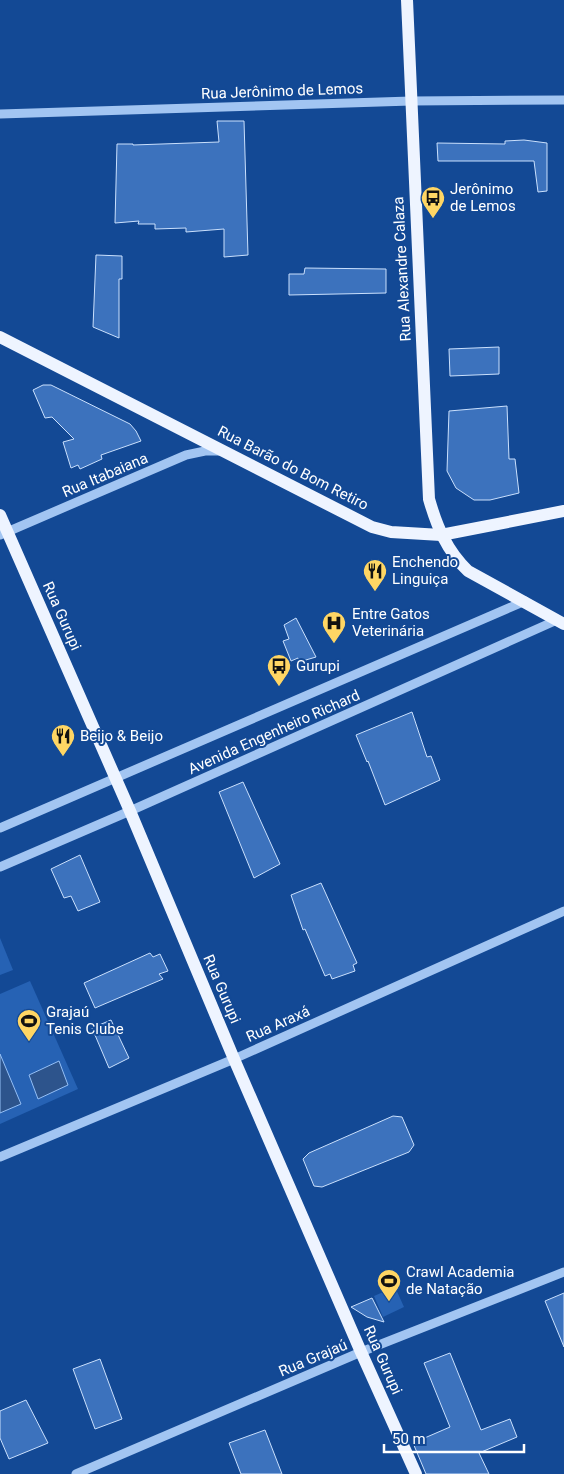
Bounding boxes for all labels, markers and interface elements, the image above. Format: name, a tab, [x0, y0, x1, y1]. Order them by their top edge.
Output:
street label: Rua Jerônimo de Lemos	[201, 79, 363, 103]
place label: Jerônimo de Lemos	[450, 180, 516, 215]
bus stop icon: Jerônimo de Lemos	[420, 185, 446, 219]
street label: Rua Alexandre Calaza	[389, 196, 415, 342]
street label: Rua Barão do Bom Retiro	[215, 422, 371, 514]
street label: Rua Itabaiana	[59, 449, 151, 501]
place label: Enchendo Linguiça	[392, 553, 458, 588]
restaurant icon: Enchendo Linguiça	[362, 558, 388, 592]
street label: Rua Gurupi	[39, 579, 85, 653]
place label: Entre Gatos Veterinária	[352, 605, 430, 640]
hospital icon: Entre Gatos Veterinária	[321, 610, 347, 644]
bus stop icon: Gurupi	[266, 653, 292, 687]
place label: Gurupi	[296, 657, 340, 675]
street label: Avenida Engenheiro Richard	[185, 686, 363, 778]
restaurant icon: Beijo & Beijo	[50, 723, 76, 757]
place label: Beijo & Beijo	[80, 727, 163, 745]
street label: Rua Gurupi	[199, 952, 245, 1026]
street label: Rua Araxá	[243, 1002, 313, 1046]
place label: Grajaú Tenis Clube	[46, 1003, 124, 1038]
sports icon: Grajaú Tenis Clube	[16, 1008, 42, 1042]
place label: Crawl Academia de Natação	[406, 1263, 515, 1298]
sports icon: Crawl Academia de Natação	[376, 1268, 402, 1302]
street label: Rua Gurupi	[360, 1323, 406, 1397]
street label: Rua Grajaú	[276, 1336, 350, 1380]
scale bar	[384, 1422, 524, 1454]
text: 50 m	[392, 1430, 426, 1448]

